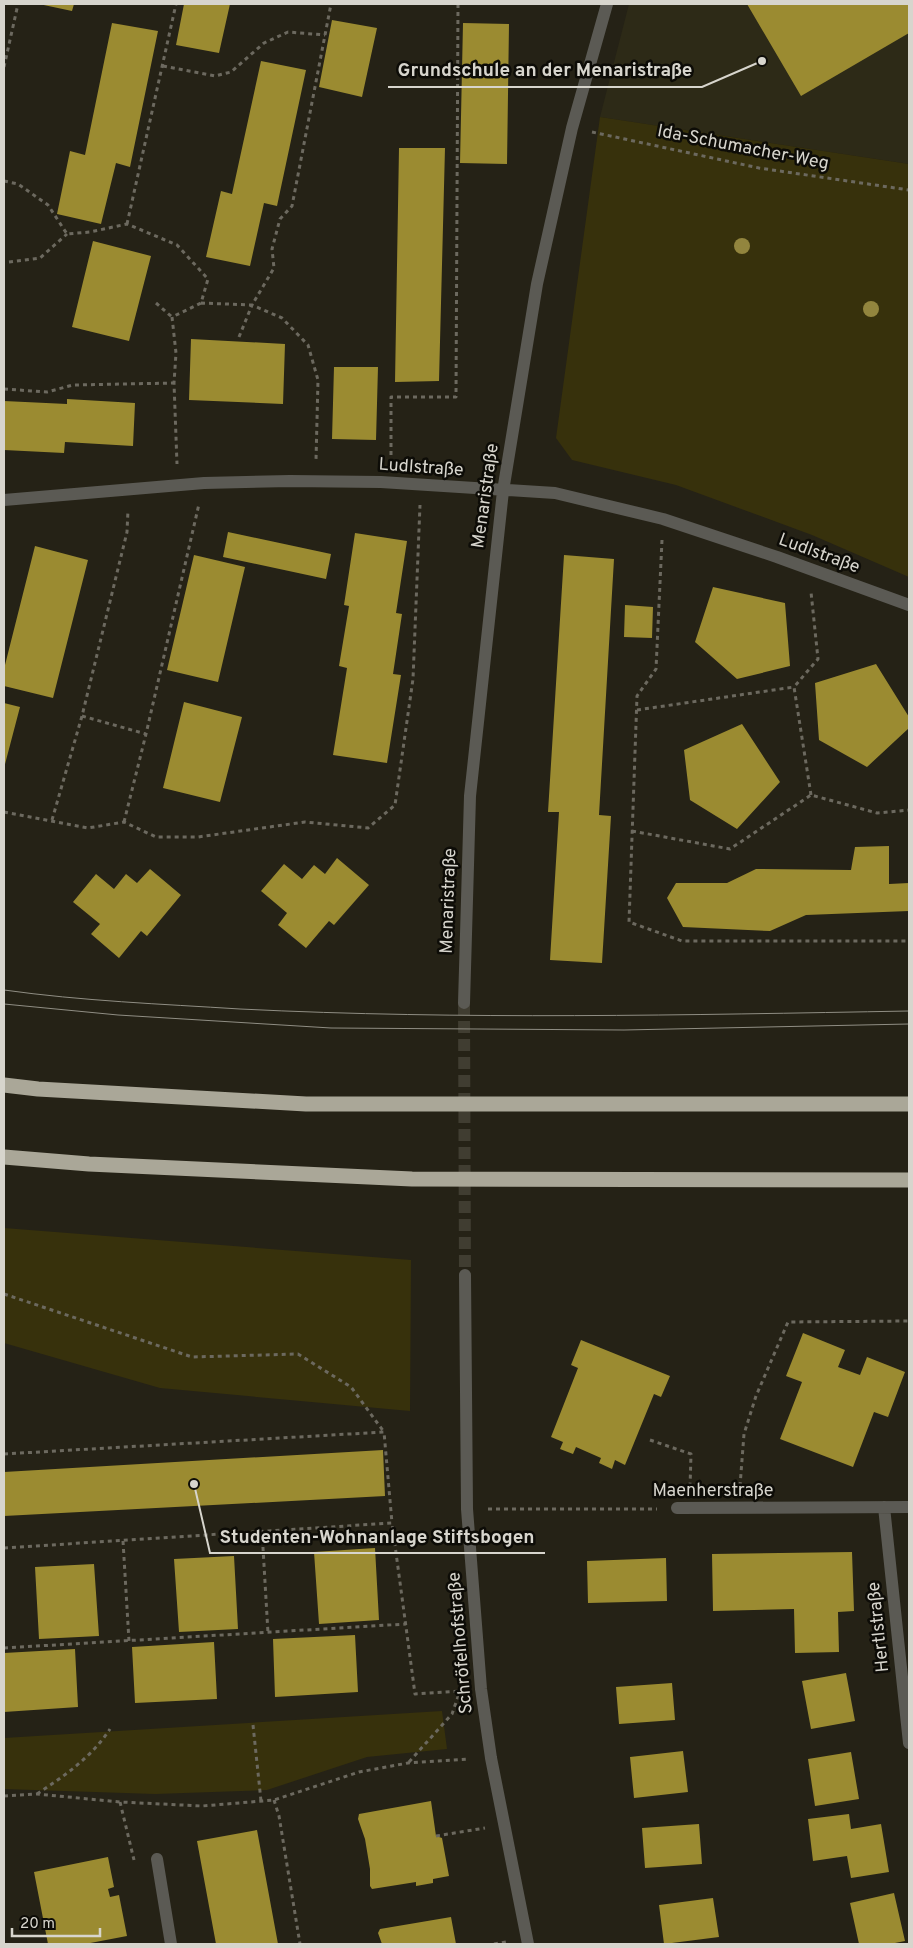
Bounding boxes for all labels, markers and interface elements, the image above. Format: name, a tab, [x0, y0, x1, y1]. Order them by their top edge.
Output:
callout: Grundschule an der Menaristraße	[388, 53, 702, 87]
text: Grundschule an der Menaristraße	[398, 59, 692, 83]
street label: Ida-Schumacher-Weg	[655, 120, 831, 176]
street label: Menaristraße	[467, 442, 505, 550]
street label: Ludlstraße	[378, 454, 464, 482]
street label: Ludlstraße	[775, 529, 863, 579]
street label: Menaristraße	[436, 848, 462, 954]
street label: Maenherstraße	[653, 1480, 773, 1503]
callout: Studenten-Wohnanlage Stiftsbogen	[210, 1519, 545, 1553]
text: Studenten-Wohnanlage Stiftsbogen	[219, 1526, 535, 1550]
street label: Schröfelhofstraße	[443, 1571, 479, 1715]
street label: Hertlstraße	[863, 1581, 895, 1673]
scale bar	[12, 1906, 100, 1938]
text: 20 m	[20, 1915, 55, 1934]

